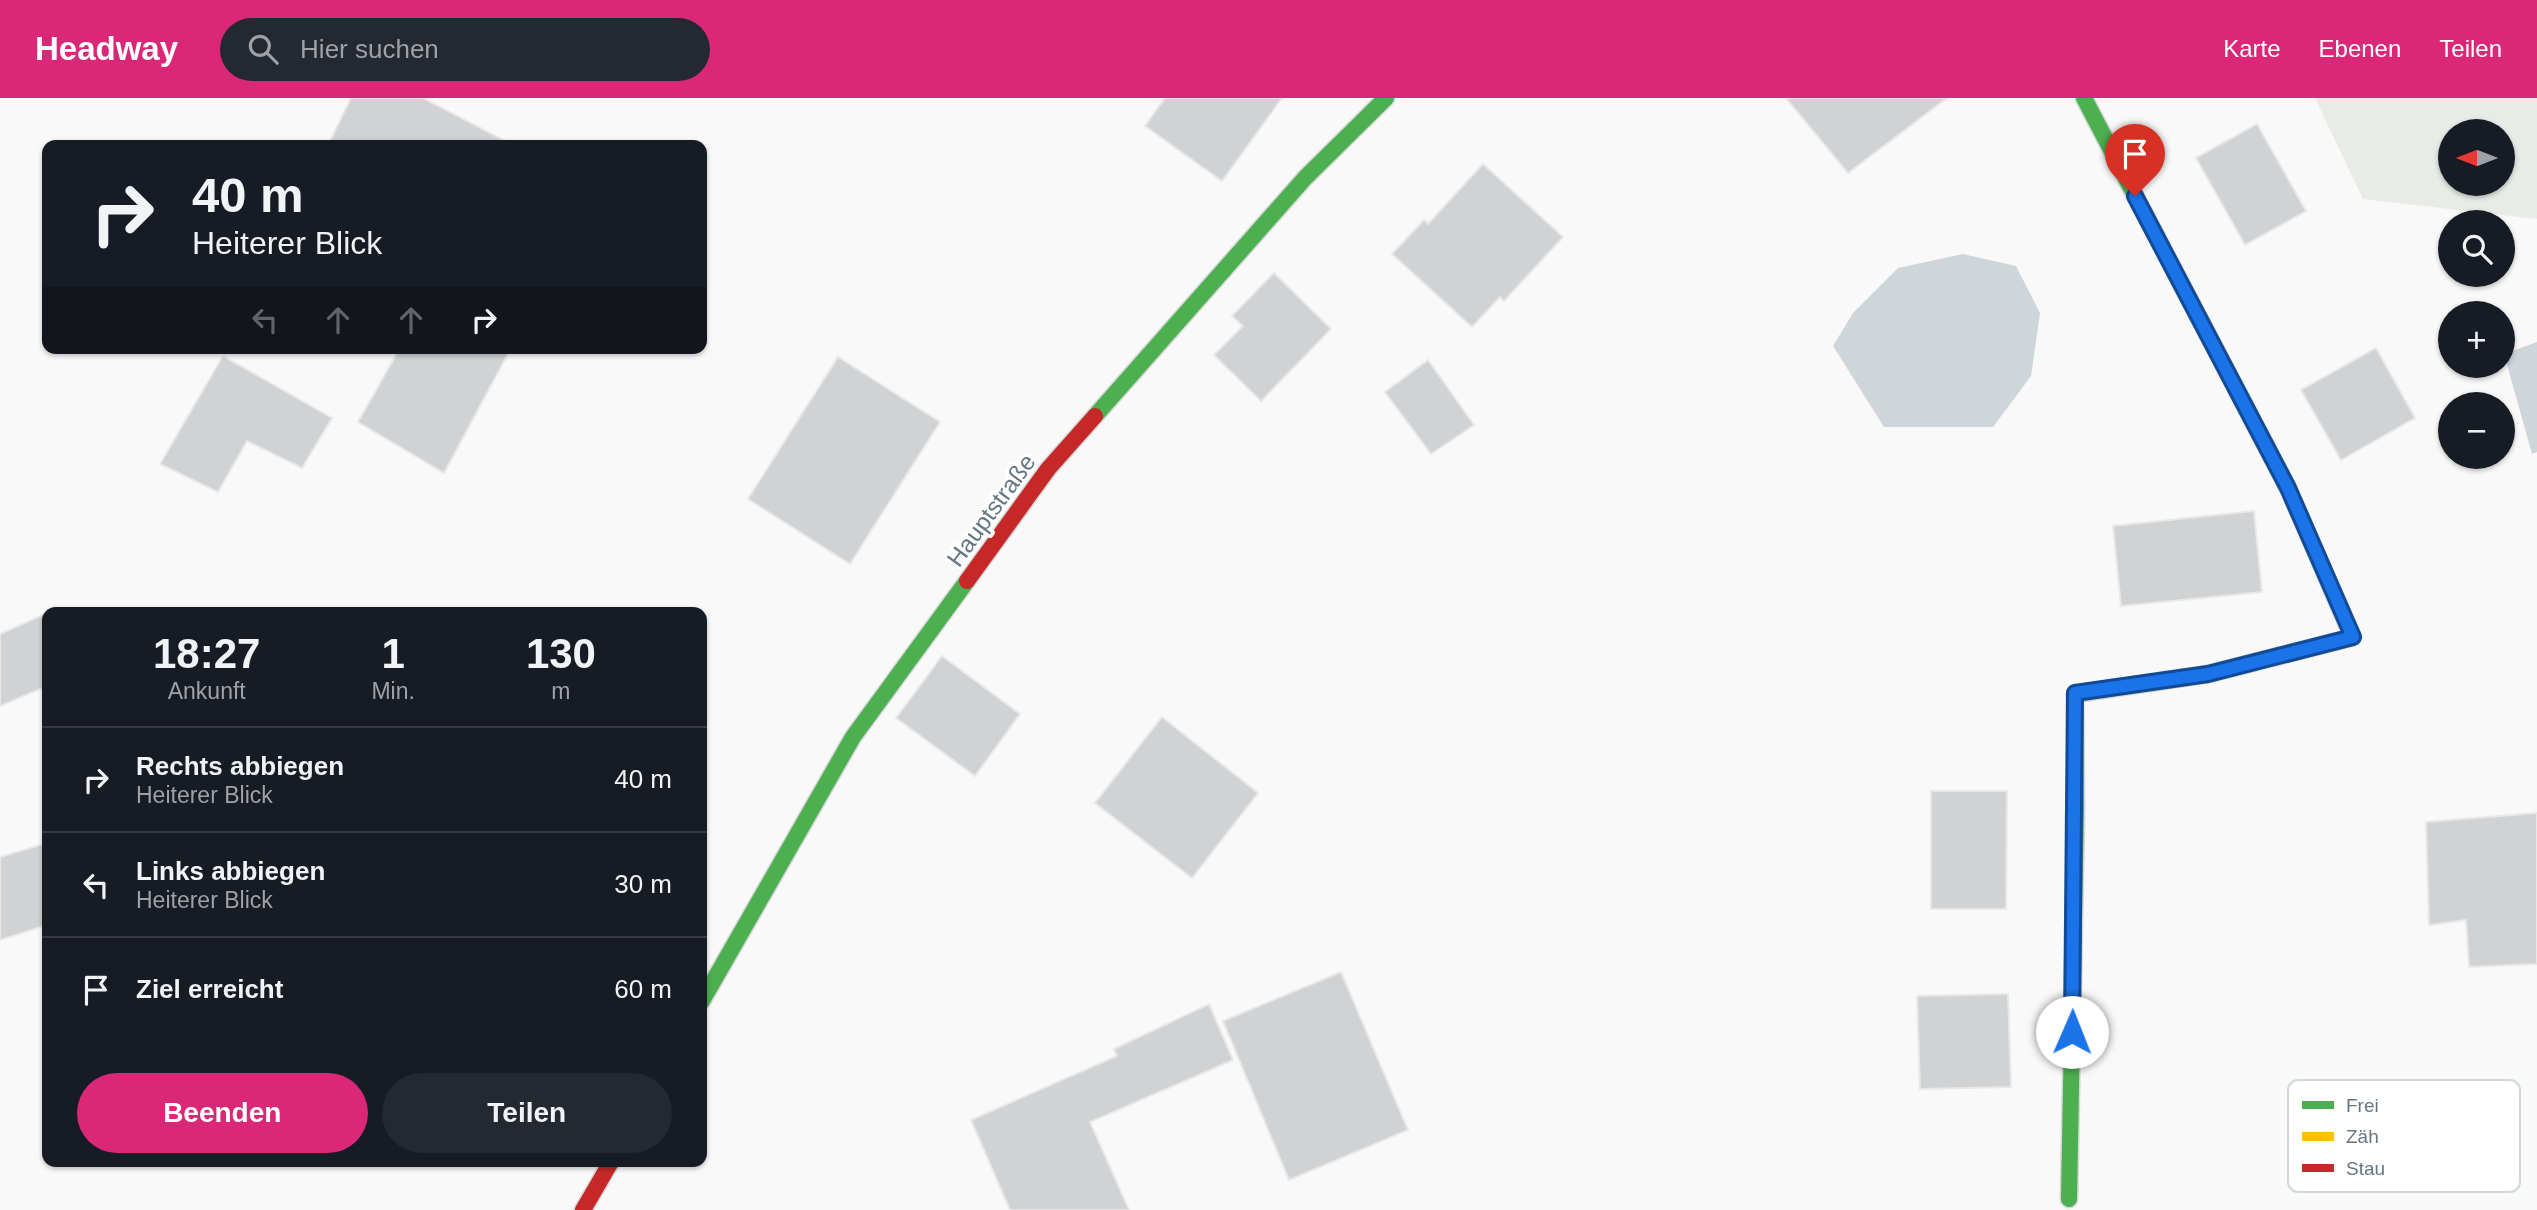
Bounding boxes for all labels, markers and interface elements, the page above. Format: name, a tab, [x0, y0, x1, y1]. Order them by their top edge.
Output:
search box	[220, 18, 710, 81]
text: Headway	[35, 30, 178, 67]
icon: search	[244, 30, 282, 68]
text: Hier suchen	[300, 34, 439, 64]
text: Karte	[2223, 35, 2281, 62]
text: Ebenen	[2319, 35, 2401, 62]
text: Teilen	[2439, 35, 2502, 62]
north arrow	[2438, 119, 2515, 196]
map controls	[2438, 119, 2515, 469]
pin	[2105, 124, 2165, 196]
icon: arrive	[2116, 135, 2154, 173]
icon: right	[77, 168, 168, 259]
text: 40 m	[192, 168, 304, 222]
button: search	[2438, 210, 2515, 287]
text: Heiterer Blick	[192, 225, 382, 261]
icon: left	[246, 301, 284, 339]
icon: ahead	[319, 301, 357, 339]
icon: ahead	[392, 301, 430, 339]
icon: right	[465, 301, 503, 339]
button: +	[2438, 301, 2515, 378]
button: −	[2438, 392, 2515, 469]
street label: Hauptstraße	[941, 449, 1041, 571]
text: 18:27	[153, 630, 260, 677]
text: 1	[381, 630, 405, 677]
text: 130	[526, 630, 596, 677]
text: Ankunft	[168, 678, 246, 704]
text: Min.	[371, 678, 415, 704]
text: m	[551, 678, 571, 704]
text: Rechts abbiegen	[136, 751, 344, 781]
icon: right	[77, 761, 115, 799]
text: 40 m	[614, 764, 672, 794]
text: Heiterer Blick	[136, 782, 273, 808]
text: Links abbiegen	[136, 856, 325, 886]
icon: left	[77, 866, 115, 904]
text: 30 m	[614, 869, 672, 899]
text: Heiterer Blick	[136, 887, 273, 913]
icon: arrive	[77, 971, 115, 1009]
text: Ziel erreicht	[136, 974, 283, 1004]
text: 60 m	[614, 974, 672, 1004]
position arrow	[2035, 995, 2109, 1069]
button: Beenden	[77, 1073, 368, 1153]
button: Teilen	[382, 1073, 672, 1153]
legend	[2288, 1080, 2520, 1192]
text: Frei	[2346, 1095, 2379, 1116]
text: Zäh	[2346, 1126, 2379, 1147]
text: Stau	[2346, 1158, 2385, 1179]

